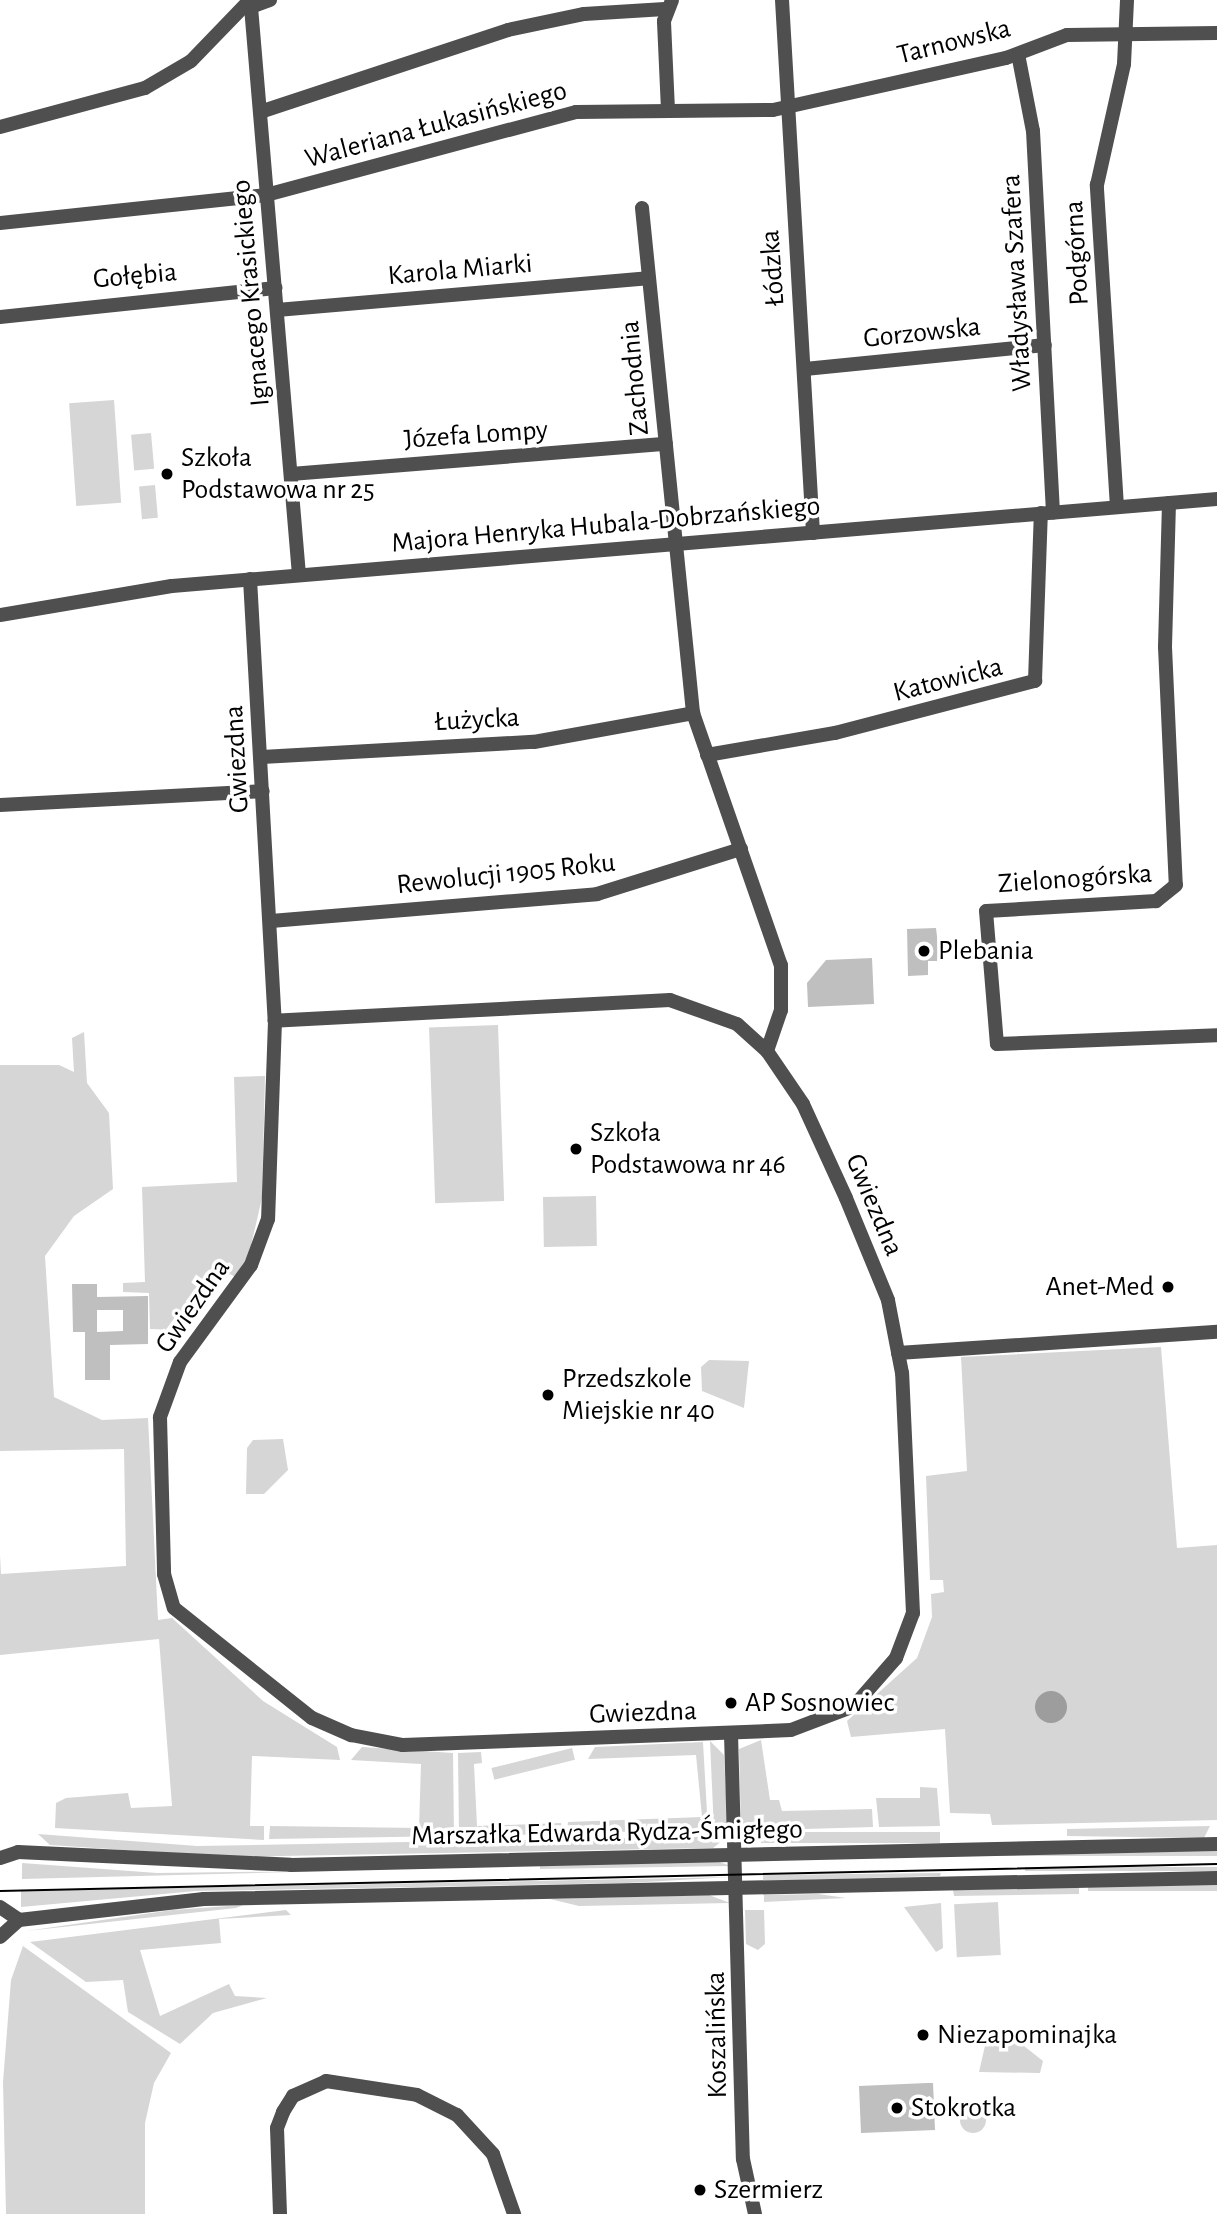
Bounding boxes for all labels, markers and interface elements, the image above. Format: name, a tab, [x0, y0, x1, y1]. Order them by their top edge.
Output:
street label: Tarnowska	[894, 12, 1014, 72]
street label: Waleriana Łukasińskiego	[301, 74, 571, 176]
street label: Władysława Szafera	[995, 173, 1039, 393]
street label: Ignacego Krasickiego	[224, 178, 278, 408]
street label: Podgórna	[1057, 200, 1097, 306]
street label: Łódzka	[754, 229, 792, 307]
street label: Karola Miarki	[386, 247, 534, 293]
street label: Gołębia	[92, 256, 178, 296]
street label: Gorzowska	[862, 310, 982, 356]
street label: Zachodnia	[613, 319, 657, 437]
street label: Józefa Lompy	[403, 413, 549, 457]
place label: Szkoła Podstawowa nr 25	[181, 441, 375, 507]
marker: Szkoła Podstawowa nr 25	[159, 466, 175, 482]
street label: Majora Henryka Hubala-Dobrzańskiego	[390, 490, 822, 560]
street label: Katowicka	[890, 650, 1006, 710]
street label: Łużycka	[434, 701, 520, 739]
street label: Gwiezdna	[217, 704, 257, 814]
street label: Rewolucji 1905 Roku	[395, 846, 617, 902]
street label: Zielonogórska	[997, 857, 1153, 901]
place label: Plebania	[938, 934, 1034, 968]
marker: Plebania	[916, 943, 932, 959]
place label: Szkoła Podstawowa nr 46	[590, 1116, 786, 1182]
marker: Szkoła Podstawowa nr 46	[568, 1141, 584, 1157]
street label: Gwiezdna	[837, 1149, 911, 1261]
street label: Gwiezdna	[148, 1252, 238, 1360]
place label: Anet-Med	[1046, 1270, 1154, 1304]
marker: Anet-Med	[1160, 1279, 1176, 1295]
place label: Przedszkole Miejskie nr 40	[562, 1362, 715, 1428]
marker: Przedszkole Miejskie nr 40	[540, 1387, 556, 1403]
place label: AP Sosnowiec	[745, 1686, 894, 1720]
street label: Gwiezdna	[589, 1694, 697, 1732]
marker: AP Sosnowiec	[723, 1695, 739, 1711]
street label: Marszałka Edwarda Rydza-Śmigłego	[411, 1813, 803, 1853]
street label: Koszalińska	[699, 1971, 735, 2099]
place label: Niezapominajka	[937, 2018, 1117, 2052]
marker: Niezapominajka	[915, 2027, 931, 2043]
place label: Stokrotka	[911, 2091, 1016, 2125]
marker: Stokrotka	[889, 2100, 905, 2116]
place label: Szermierz	[714, 2173, 823, 2207]
marker: Szermierz	[692, 2182, 708, 2198]

